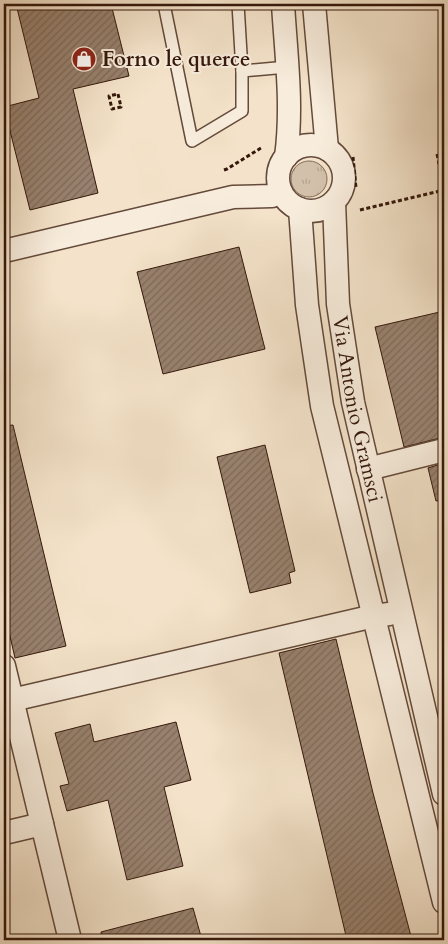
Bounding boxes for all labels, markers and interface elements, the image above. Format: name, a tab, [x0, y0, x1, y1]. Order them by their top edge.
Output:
place label: Forno le querce	[102, 45, 250, 74]
shop icon: Forno le querce	[71, 46, 97, 72]
street label: Via Antonio Gramsci	[326, 314, 390, 505]

